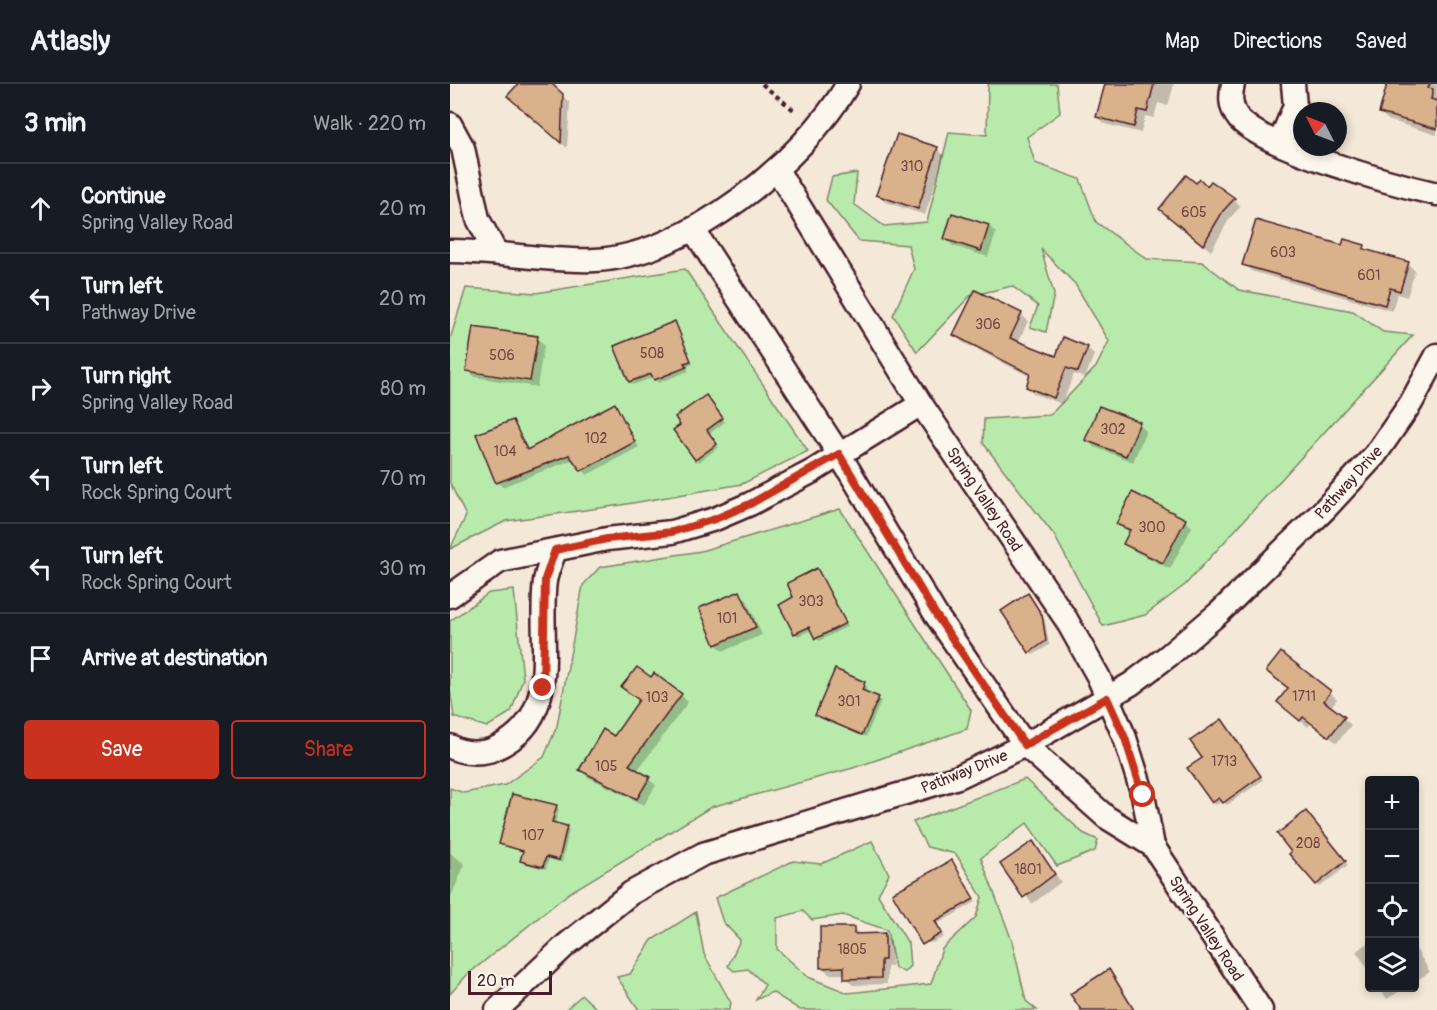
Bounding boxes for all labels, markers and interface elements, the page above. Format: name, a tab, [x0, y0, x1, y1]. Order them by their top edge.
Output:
text: Atlasly	[30, 24, 110, 59]
text: Map	[1165, 28, 1200, 55]
text: Directions	[1233, 28, 1322, 55]
text: Saved	[1355, 28, 1407, 55]
north arrow	[1293, 102, 1347, 156]
text: 3 min	[24, 107, 86, 139]
text: Walk · 220 m	[313, 111, 426, 136]
house number: 310	[901, 158, 923, 175]
text: Continue	[81, 182, 165, 210]
icon: ahead	[24, 192, 57, 225]
text: 20 m	[379, 196, 426, 221]
house number: 605	[1181, 204, 1207, 221]
text: Spring Valley Road	[81, 210, 233, 235]
house number: 603	[1270, 244, 1296, 261]
house number: 601	[1357, 267, 1381, 284]
text: Turn left	[81, 272, 163, 300]
icon: left	[24, 282, 57, 315]
text: 20 m	[379, 286, 426, 311]
text: Pathway Drive	[81, 300, 196, 325]
house number: 306	[975, 316, 1001, 333]
house number: 508	[640, 345, 664, 362]
house number: 506	[489, 347, 515, 364]
text: Turn right	[81, 362, 171, 390]
icon: right	[24, 372, 57, 405]
text: 80 m	[380, 376, 426, 401]
text: Spring Valley Road	[81, 390, 233, 415]
house number: 302	[1100, 421, 1126, 438]
house number: 102	[585, 430, 608, 447]
street label: Pathway Drive	[1311, 442, 1387, 523]
house number: 104	[493, 443, 517, 460]
street label: Spring Valley Road	[942, 443, 1027, 556]
text: Turn left	[81, 452, 163, 480]
icon: left	[24, 462, 57, 495]
text: 70 m	[380, 466, 426, 491]
text: Rock Spring Court	[81, 480, 232, 505]
house number: 300	[1139, 519, 1165, 536]
text: Turn left	[81, 542, 163, 570]
icon: left	[24, 552, 57, 585]
text: 30 m	[379, 556, 426, 581]
text: Rock Spring Court	[81, 570, 232, 595]
house number: 303	[798, 593, 824, 610]
house number: 101	[717, 610, 737, 627]
icon: arrive	[24, 642, 57, 675]
text: Arrive at destination	[81, 644, 267, 672]
route end	[529, 674, 555, 700]
house number: 1711	[1292, 688, 1316, 705]
house number: 103	[646, 689, 669, 706]
house number: 301	[838, 693, 860, 710]
button: Save	[24, 720, 219, 779]
button: Share	[231, 720, 426, 779]
street label: Pathway Drive	[918, 745, 1011, 798]
house number: 1713	[1211, 753, 1237, 770]
house number: 105	[595, 758, 617, 775]
map controls	[1365, 776, 1419, 992]
button: +	[1365, 776, 1419, 830]
route start	[1129, 781, 1155, 807]
house number: 107	[522, 827, 545, 844]
button: −	[1365, 830, 1419, 884]
house number: 208	[1296, 835, 1320, 852]
house number: 1801	[1014, 861, 1042, 878]
street label: Spring Valley Road	[1165, 872, 1248, 985]
button: locate	[1365, 884, 1419, 938]
button: layers	[1365, 938, 1419, 992]
house number: 1805	[837, 941, 867, 958]
scale bar	[468, 968, 552, 996]
text: 20 m	[477, 971, 515, 991]

